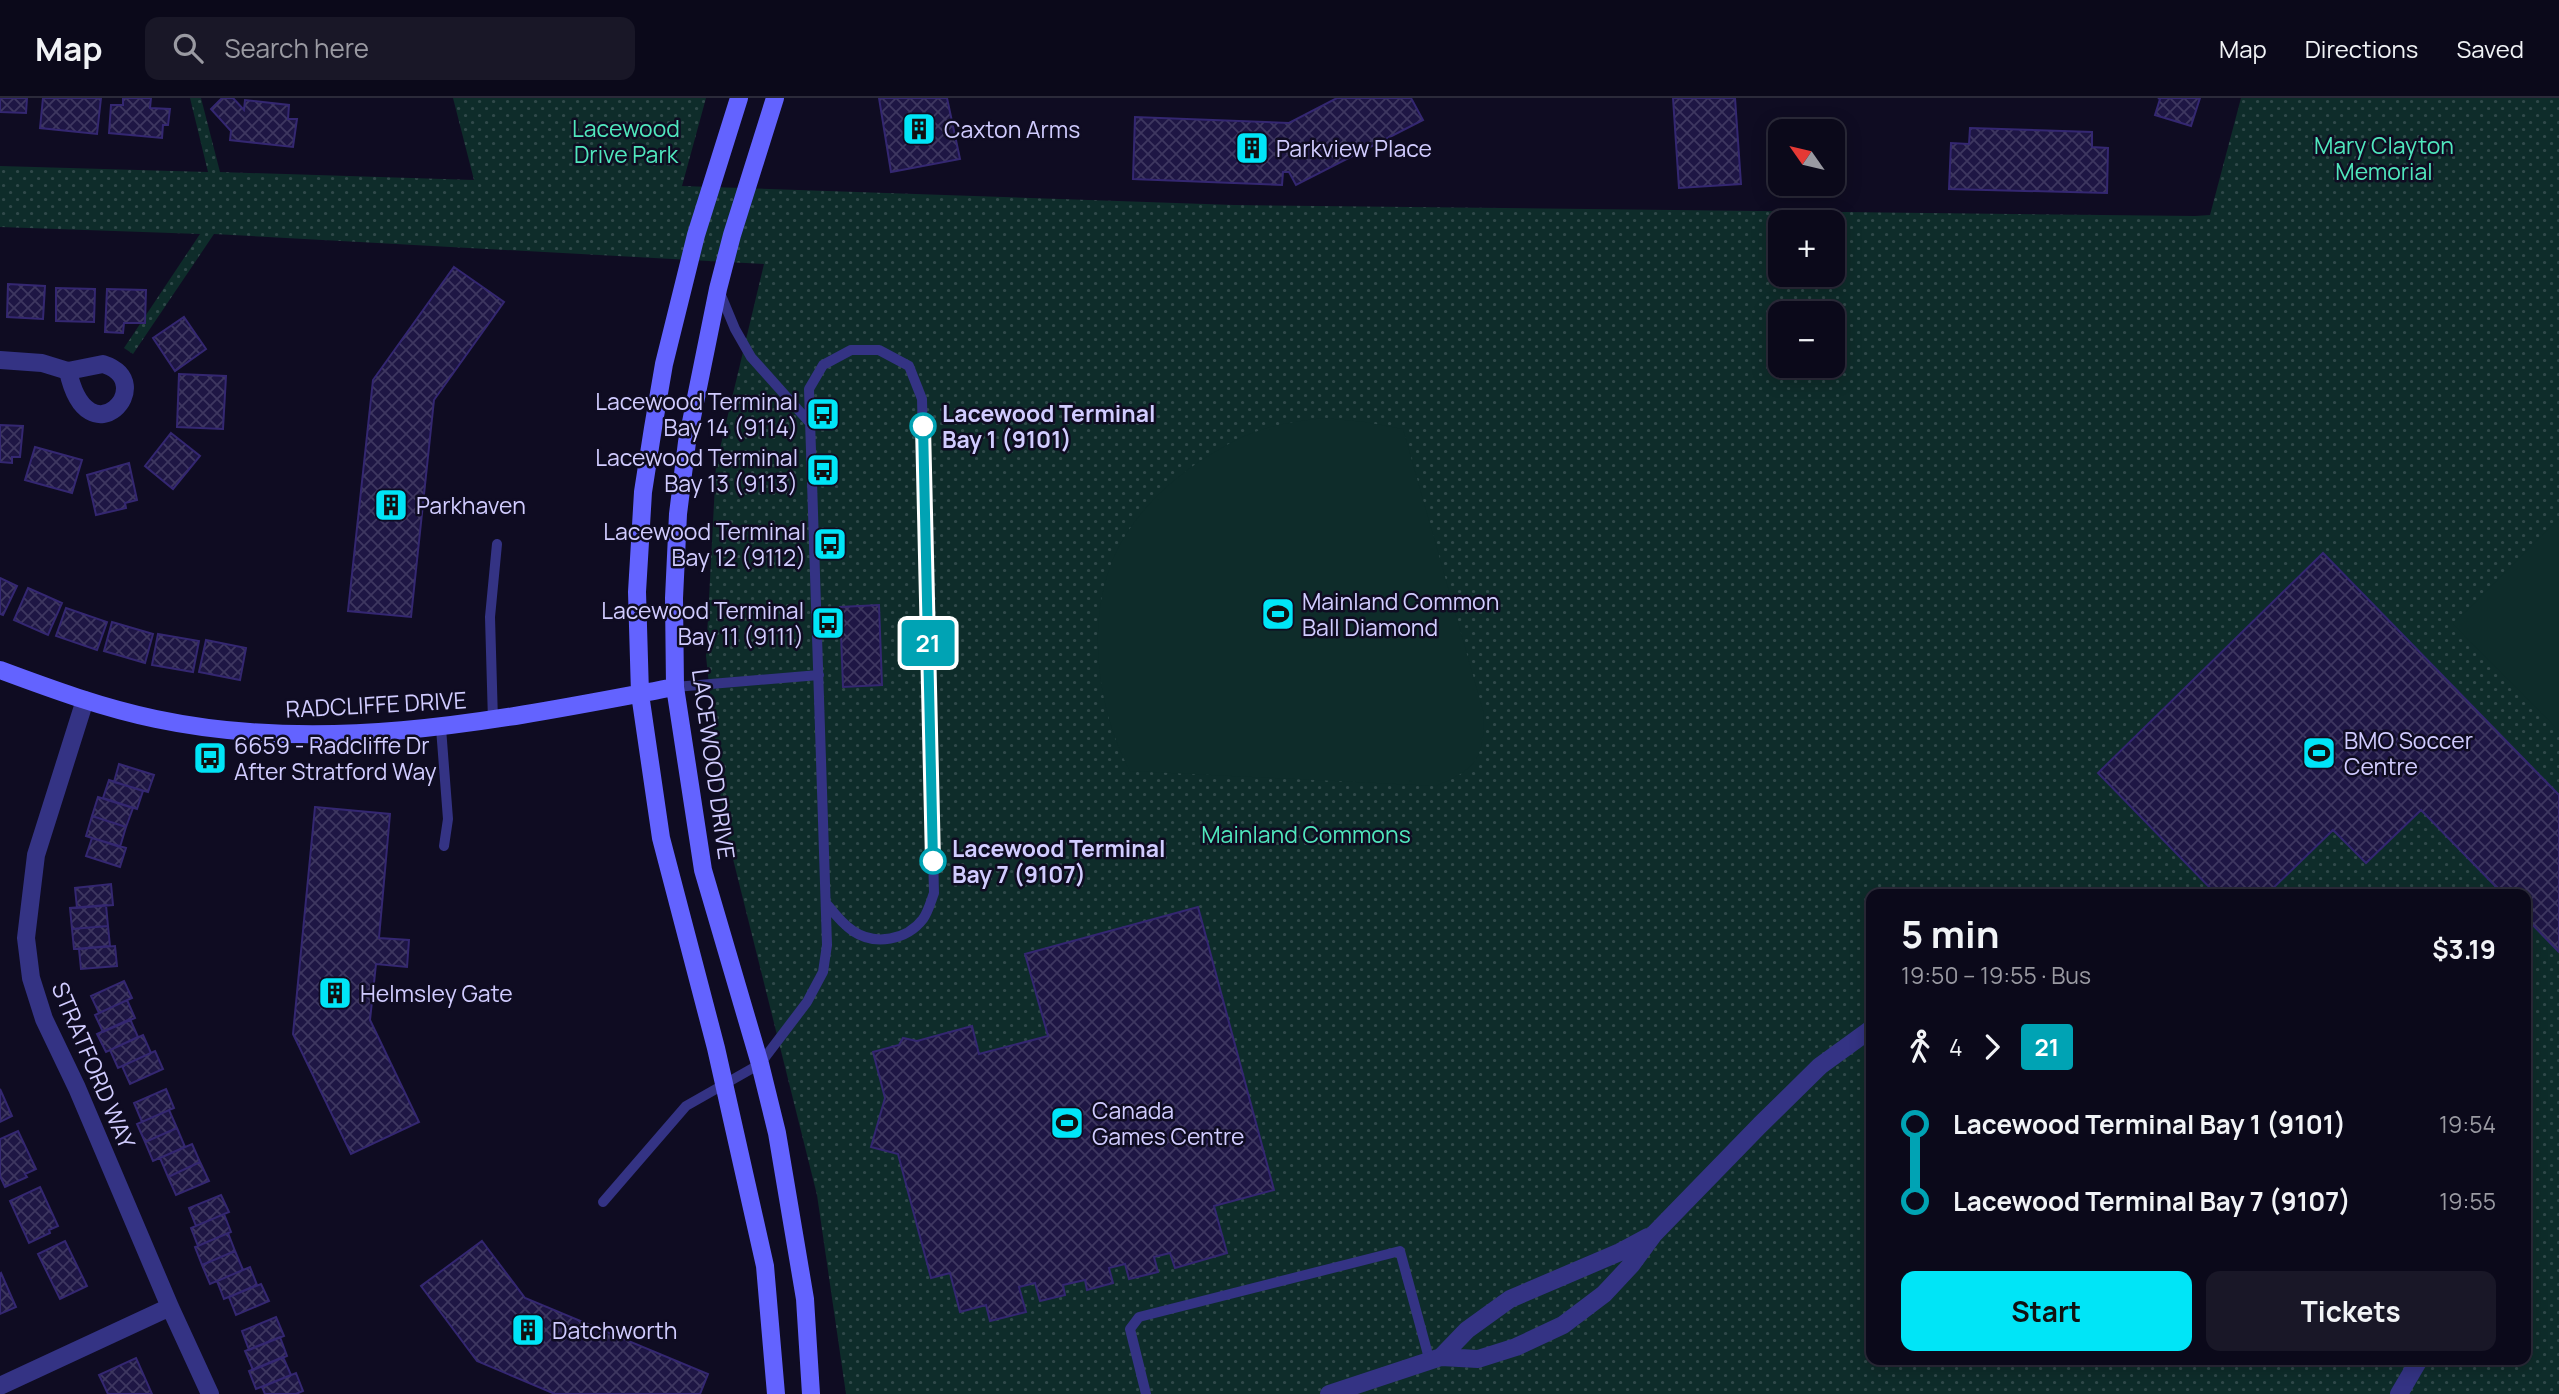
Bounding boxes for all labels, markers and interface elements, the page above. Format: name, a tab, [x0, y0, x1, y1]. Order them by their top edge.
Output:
search box	[145, 17, 635, 80]
text: Map	[35, 26, 103, 71]
icon: search	[169, 29, 207, 67]
text: Search here	[225, 30, 369, 66]
text: Map	[2219, 32, 2267, 65]
text: Directions	[2305, 32, 2418, 65]
text: Saved	[2456, 32, 2524, 65]
building icon: Caxton Arms	[900, 110, 938, 148]
park label: Lacewood Drive Park	[572, 112, 680, 170]
place label: Caxton Arms	[944, 113, 1080, 145]
north arrow	[1768, 119, 1844, 196]
map controls	[1768, 119, 1845, 378]
building icon: Parkview Place	[1233, 129, 1271, 167]
park label: Mary Clayton Memorial	[2314, 129, 2454, 187]
place label: Parkview Place	[1276, 132, 1432, 164]
button: +	[1768, 210, 1845, 287]
button: −	[1768, 301, 1845, 378]
place label: Lacewood Terminal Bay 14 (9114)	[595, 385, 798, 443]
bus stop icon: Lacewood Terminal Bay 14 (9114)	[804, 395, 842, 433]
place label: Lacewood Terminal Bay 1 (9101)	[942, 397, 1155, 455]
marker: Lacewood Terminal Bay 1 (9101)	[910, 413, 936, 439]
place label: Lacewood Terminal Bay 13 (9113)	[595, 441, 798, 499]
bus stop icon: Lacewood Terminal Bay 13 (9113)	[804, 451, 842, 489]
building icon: Parkhaven	[372, 486, 410, 524]
place label: Parkhaven	[416, 489, 526, 521]
place label: Lacewood Terminal Bay 12 (9112)	[603, 515, 806, 573]
bus stop icon: Lacewood Terminal Bay 12 (9112)	[811, 525, 849, 563]
place label: Mainland Common Ball Diamond	[1302, 585, 1499, 643]
place label: Lacewood Terminal Bay 11 (9111)	[601, 594, 804, 652]
sports icon: Mainland Common Ball Diamond	[1259, 595, 1297, 633]
bus stop icon: Lacewood Terminal Bay 11 (9111)	[809, 604, 847, 642]
line badge: 21	[897, 620, 960, 666]
text: 21	[916, 626, 940, 659]
street label: LACEWOOD DRIVE	[685, 667, 743, 861]
street label: RADCLIFFE DRIVE	[285, 683, 467, 725]
place label: BMO Soccer Centre	[2344, 724, 2473, 782]
place label: 6659 - Radcliffe Dr After Stratford Way	[234, 729, 437, 787]
sports icon: BMO Soccer Centre	[2300, 734, 2338, 772]
bus stop icon: 6659 - Radcliffe Dr After Stratford Way	[191, 739, 229, 777]
park label: Mainland Commons	[1201, 818, 1411, 850]
place label: Lacewood Terminal Bay 7 (9107)	[952, 832, 1165, 890]
marker: Lacewood Terminal Bay 7 (9107)	[920, 848, 946, 874]
text: 5 min	[1901, 907, 1999, 959]
text: $3.19	[2432, 931, 2496, 967]
text: 19:50 – 19:55 · Bus	[1901, 959, 2091, 991]
building icon: Helmsley Gate	[316, 974, 354, 1012]
street label: STRATFORD WAY	[45, 977, 144, 1153]
place label: Helmsley Gate	[360, 977, 513, 1009]
icon: walk	[1901, 1028, 1939, 1066]
icon: forward	[1973, 1028, 2011, 1066]
text: 21	[2035, 1030, 2059, 1063]
text: 4	[1949, 1031, 1963, 1063]
place label: Canada Games Centre	[1092, 1094, 1244, 1152]
sports icon: Canada Games Centre	[1048, 1104, 1086, 1142]
text: Lacewood Terminal Bay 1 (9101)	[1953, 1106, 2346, 1142]
text: 19:54	[2439, 1108, 2496, 1140]
text: Lacewood Terminal Bay 7 (9107)	[1953, 1183, 2351, 1219]
text: 19:55	[2439, 1185, 2496, 1217]
button: Start	[1901, 1271, 2192, 1351]
button: Tickets	[2206, 1271, 2496, 1351]
building icon: Datchworth	[509, 1311, 547, 1349]
place label: Datchworth	[552, 1314, 677, 1346]

